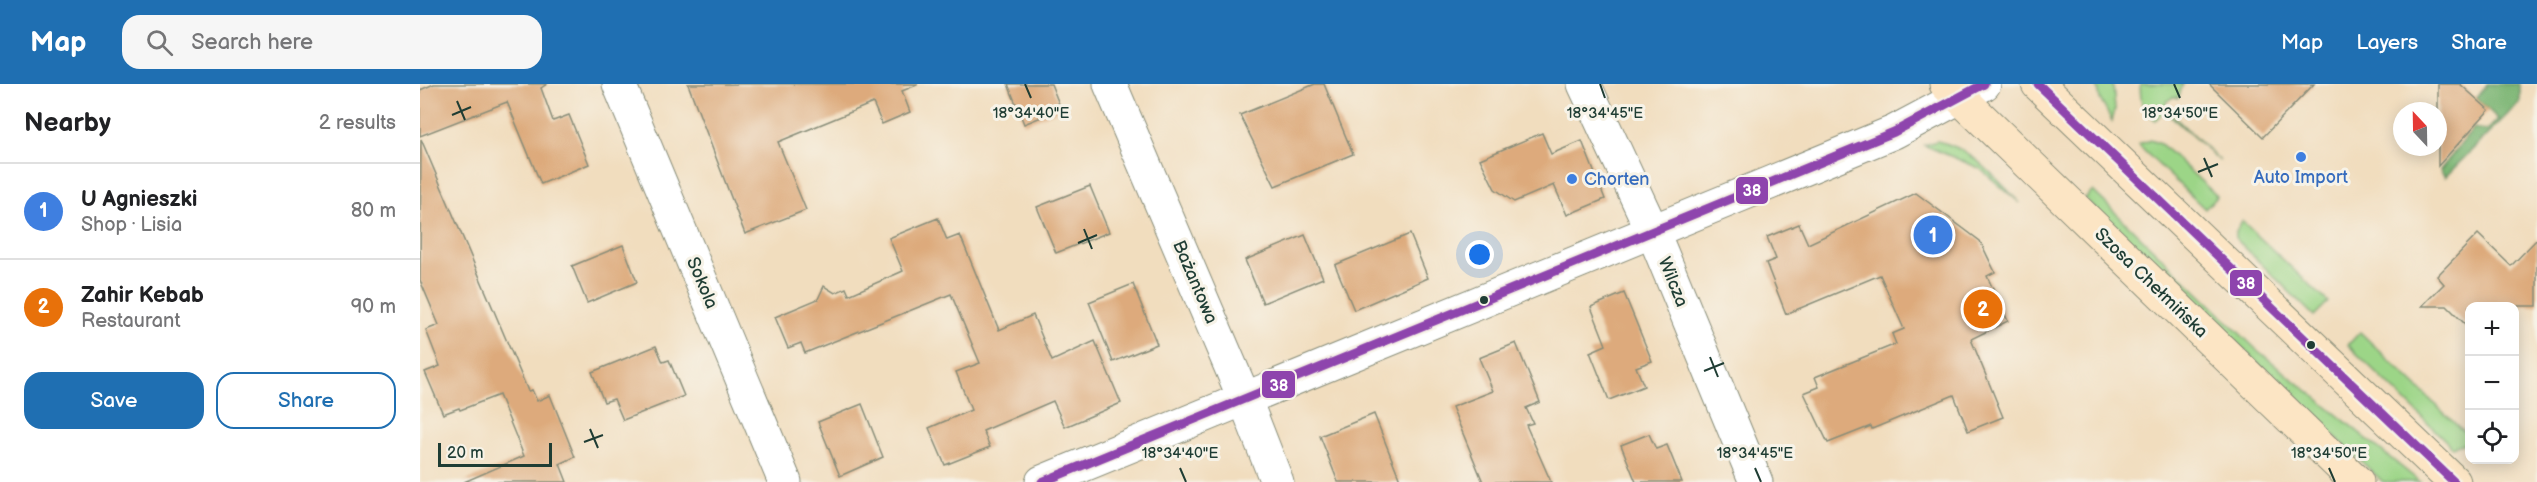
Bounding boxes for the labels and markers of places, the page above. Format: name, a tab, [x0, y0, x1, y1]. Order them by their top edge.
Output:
marker: Auto Import	[2294, 150, 2308, 164]
place label: Auto Import	[2254, 167, 2349, 188]
place label: Chorten	[1584, 169, 1649, 190]
marker: Chorten	[1565, 172, 1579, 186]
pin: 1	[1914, 212, 1952, 258]
pin: 2	[1964, 286, 2002, 332]
unlabelled marker	[1478, 294, 1490, 306]
unlabelled marker	[2305, 339, 2317, 351]

